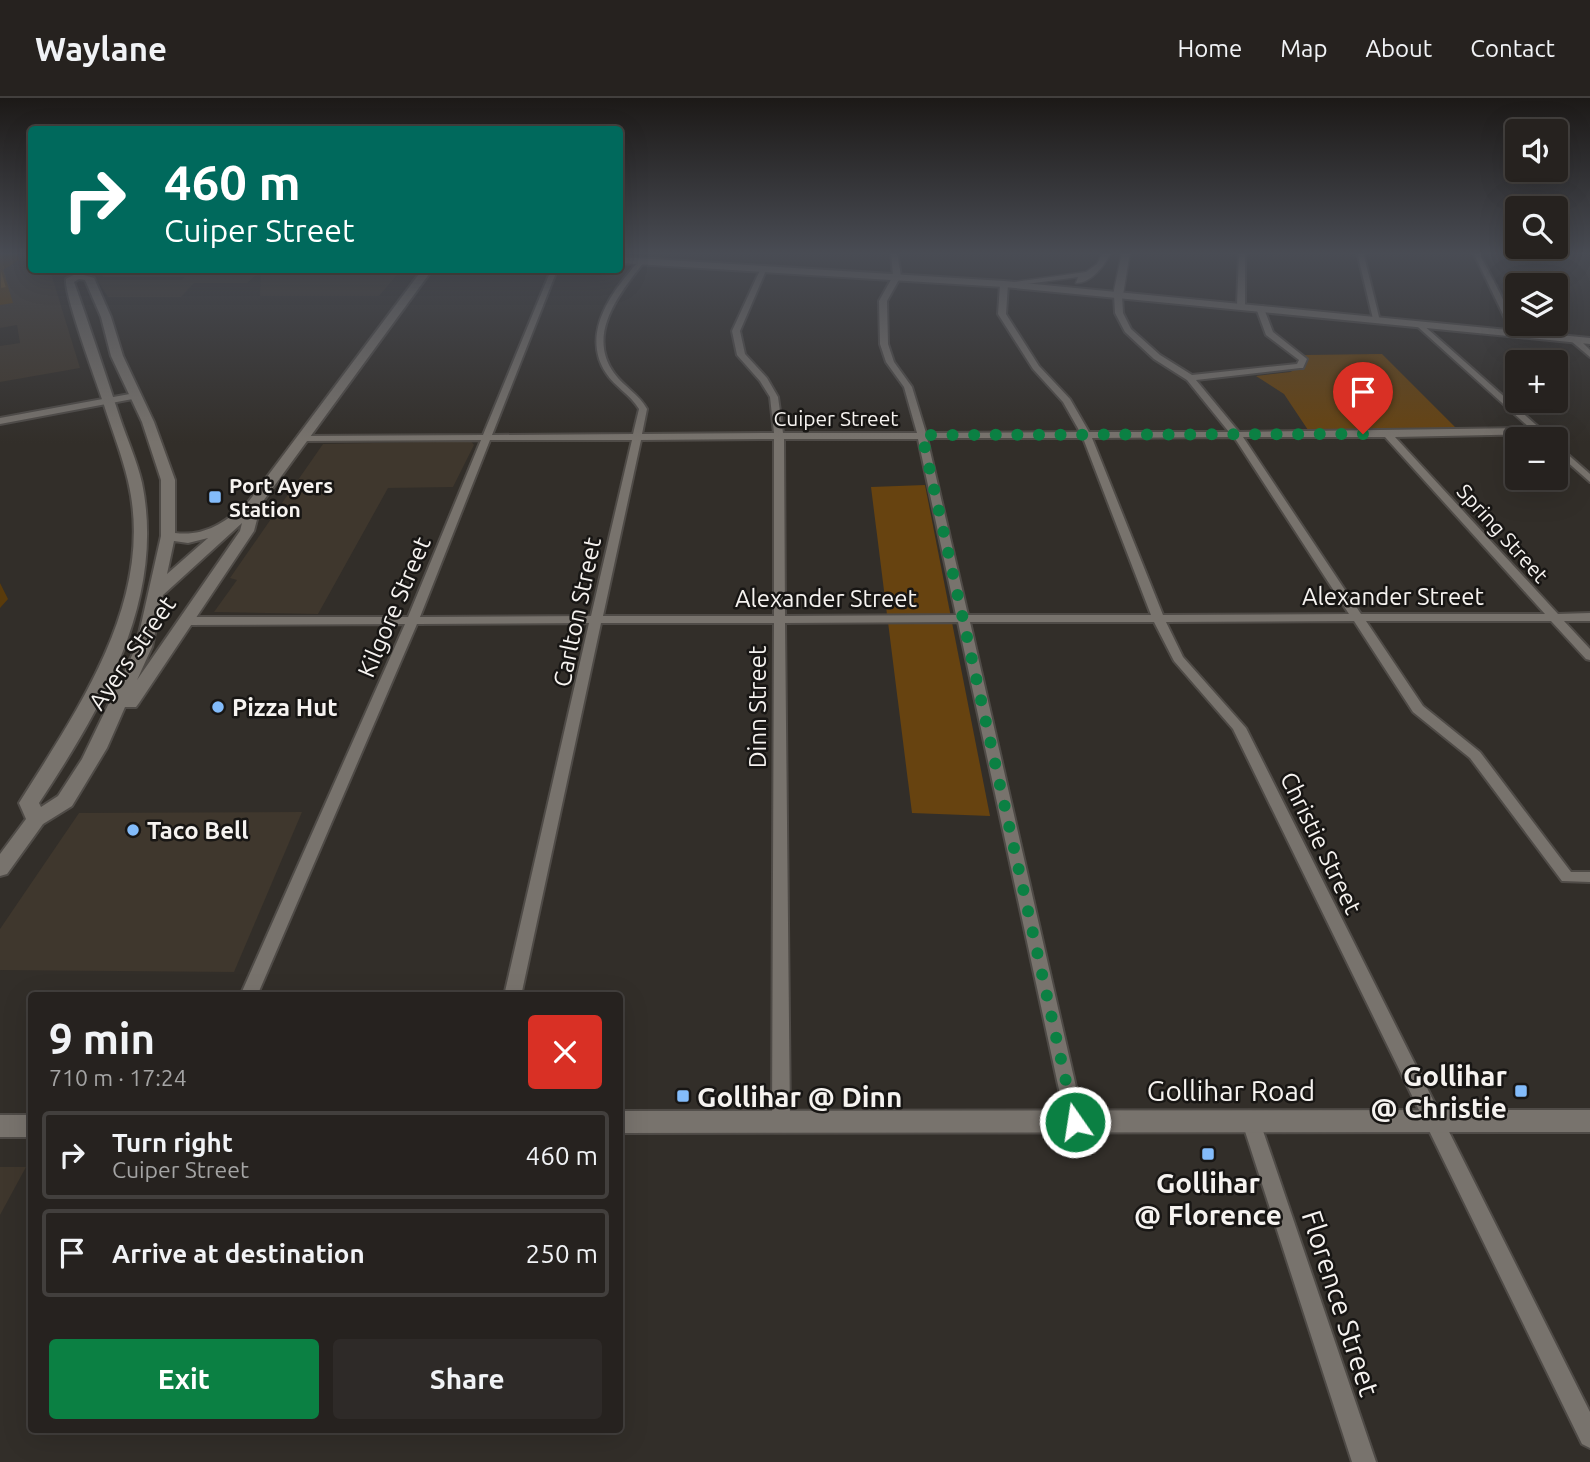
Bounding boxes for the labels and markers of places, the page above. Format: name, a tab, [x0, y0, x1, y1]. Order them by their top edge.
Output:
pin	[1333, 362, 1393, 434]
place label: Port Ayers Station	[229, 473, 333, 521]
marker: Port Ayers Station	[207, 489, 223, 505]
place label: Pizza Hut	[232, 694, 338, 721]
marker: Pizza Hut	[210, 699, 226, 715]
place label: Taco Bell	[147, 817, 249, 844]
marker: Taco Bell	[125, 822, 141, 838]
place label: Gollihar @ Christie	[1371, 1060, 1507, 1123]
place label: Gollihar @ Dinn	[697, 1081, 902, 1112]
marker: Gollihar @ Christie	[1513, 1083, 1529, 1099]
marker: Gollihar @ Dinn	[675, 1088, 691, 1104]
marker: Gollihar @ Florence	[1200, 1146, 1216, 1162]
place label: Gollihar @ Florence	[1134, 1167, 1282, 1230]

